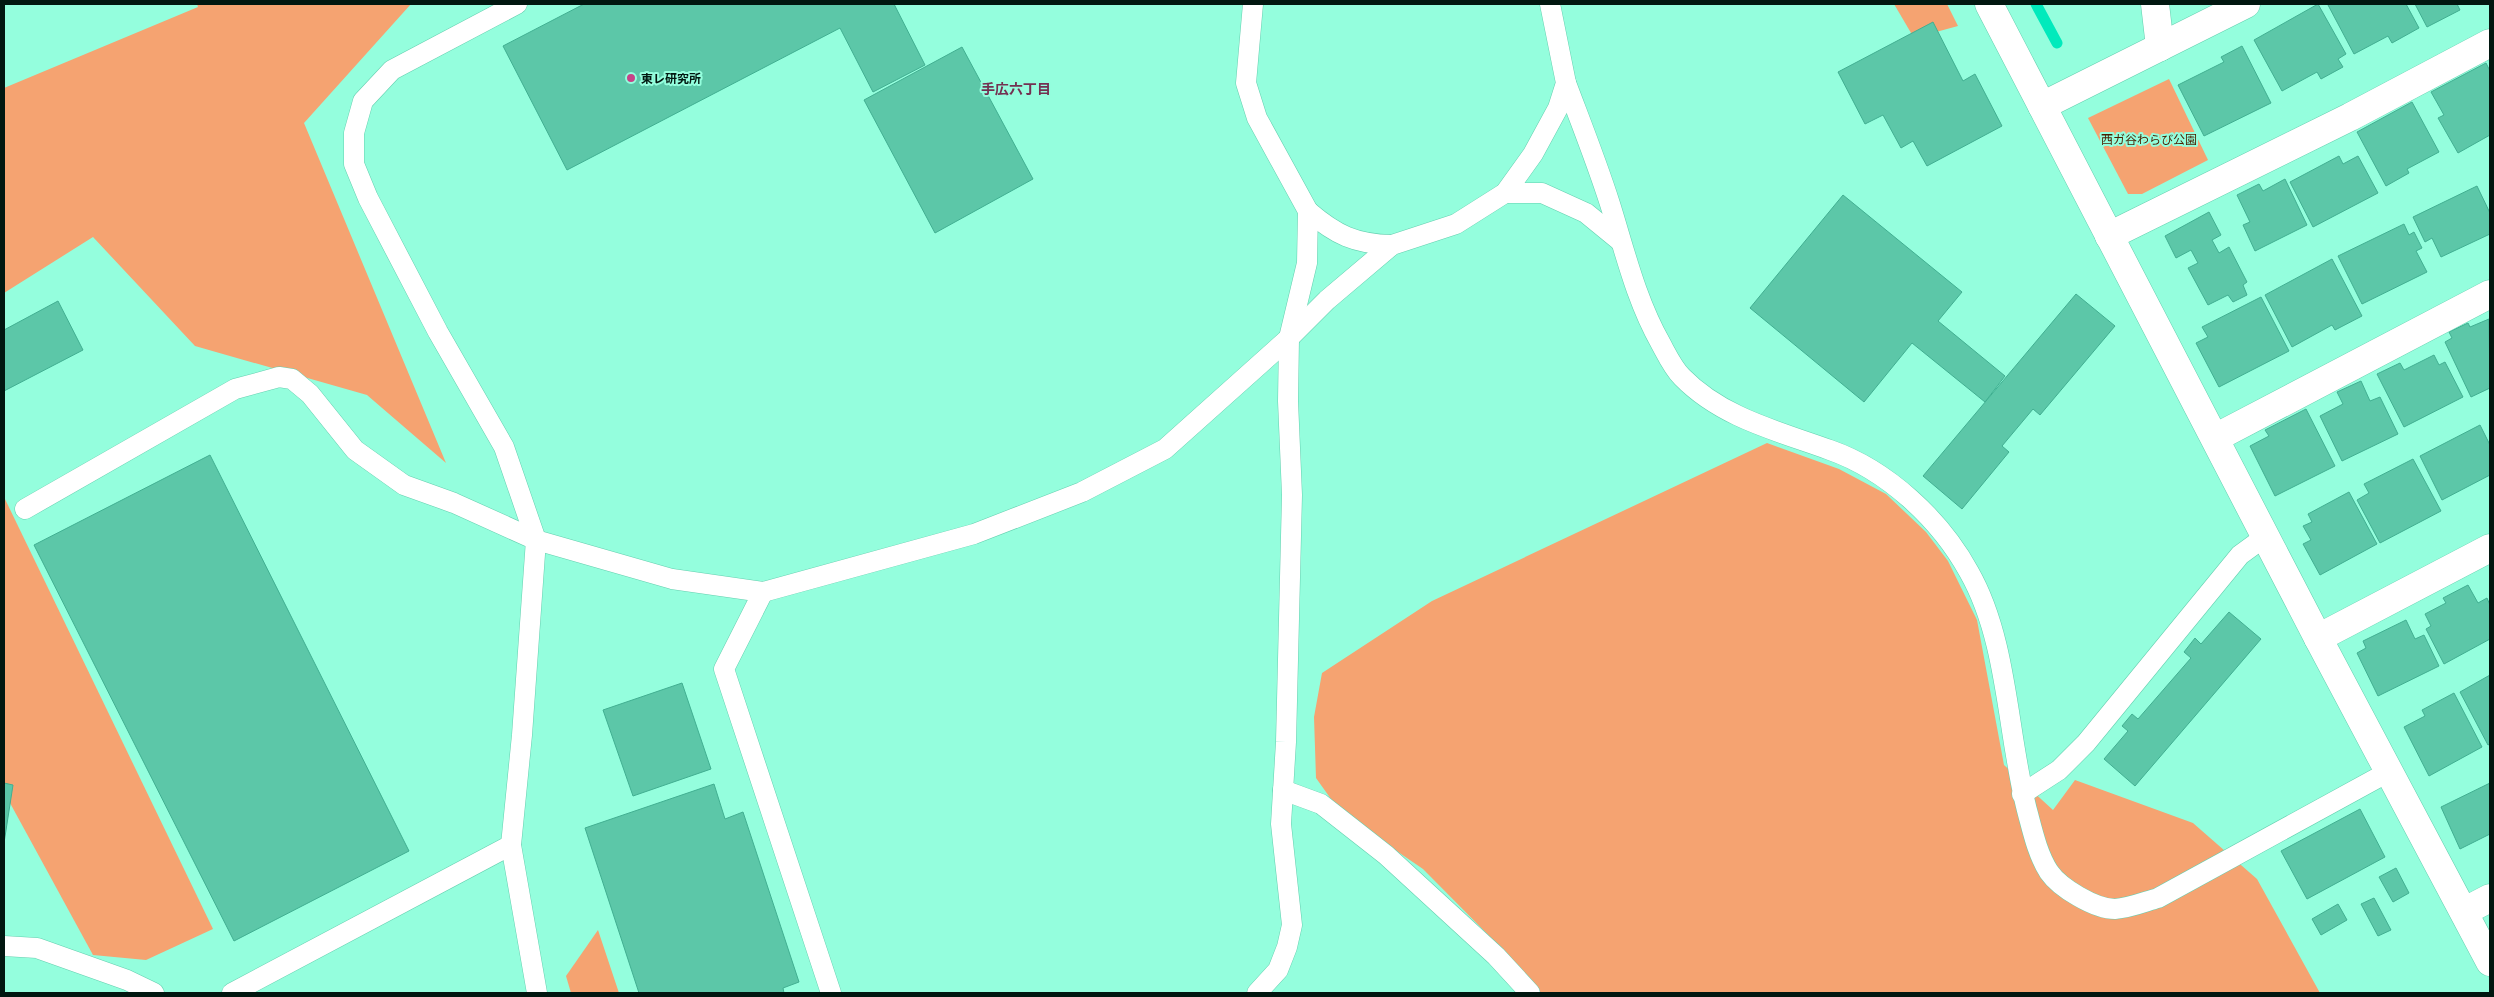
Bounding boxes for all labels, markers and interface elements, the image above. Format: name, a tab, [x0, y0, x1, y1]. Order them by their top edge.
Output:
place label: 東レ研究所	[641, 70, 701, 87]
marker: 東レ研究所	[625, 72, 637, 84]
district label: 手広六丁目	[981, 79, 1051, 98]
park label: 西ガ谷わらび公園	[2101, 131, 2197, 148]

